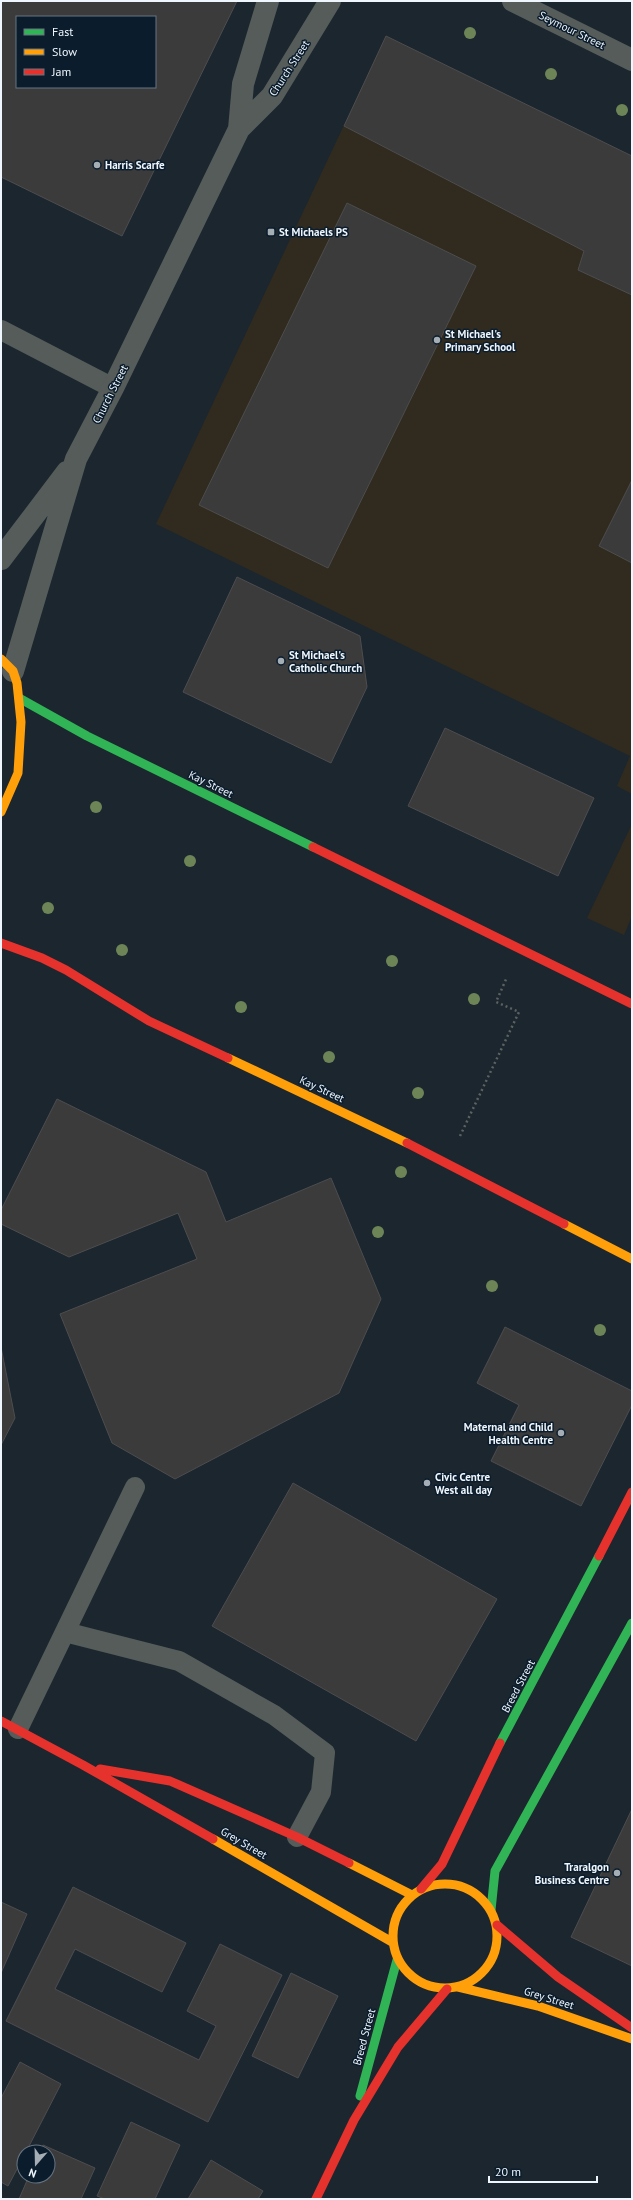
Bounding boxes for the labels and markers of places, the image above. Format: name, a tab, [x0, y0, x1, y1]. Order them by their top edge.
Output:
place label: Harris Scarfe	[105, 158, 165, 172]
marker: Harris Scarfe	[92, 160, 102, 170]
place label: St Michaels PS	[279, 225, 348, 239]
marker: St Michaels PS	[266, 227, 276, 237]
place label: St Michael's Primary School	[445, 327, 516, 354]
marker: St Michael's Primary School	[432, 335, 442, 345]
place label: St Michael's Catholic Church	[289, 648, 362, 675]
marker: St Michael's Catholic Church	[276, 656, 286, 666]
place label: Maternal and Child Health Centre	[464, 1420, 553, 1447]
marker: Maternal and Child Health Centre	[556, 1428, 566, 1438]
place label: Civic Centre West all day	[435, 1470, 493, 1497]
marker: Civic Centre West all day	[422, 1478, 432, 1488]
place label: Traralgon Business Centre	[535, 1860, 609, 1887]
marker: Traralgon Business Centre	[612, 1868, 622, 1878]

